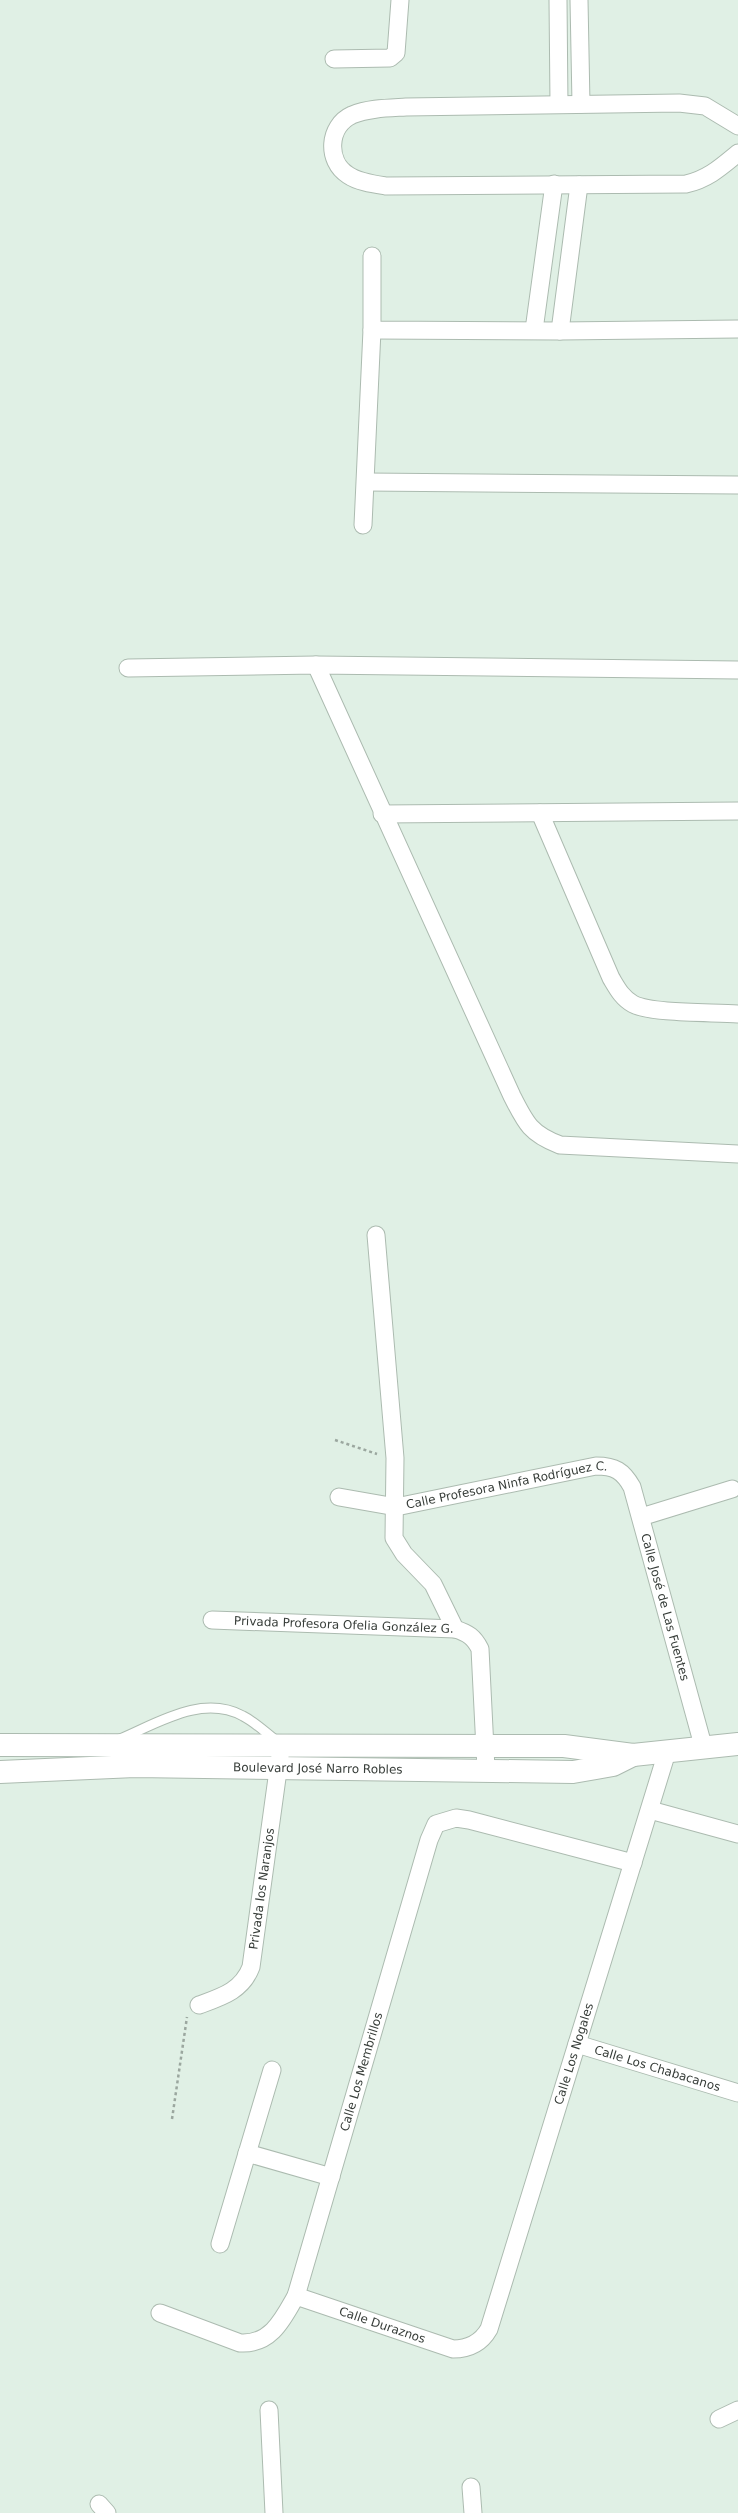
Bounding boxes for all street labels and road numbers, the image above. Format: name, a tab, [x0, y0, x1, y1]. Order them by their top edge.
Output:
street label: Calle Profesora Ninfa Rodríguez C.	[405, 1459, 609, 1512]
street label: Calle José de Las Fuentes	[638, 1532, 692, 1682]
street label: Privada Profesora Ofelia González G.	[234, 1614, 454, 1636]
street label: Boulevard José Narro Robles	[233, 1760, 403, 1777]
street label: Privada los Naranjos	[246, 1827, 277, 1950]
street label: Calle Los Nogales	[552, 2001, 596, 2106]
street label: Calle Los Membrillos	[337, 2011, 385, 2133]
street label: Calle Los Chabacanos	[593, 2043, 722, 2094]
street label: Calle Duraznos	[337, 2304, 427, 2346]

